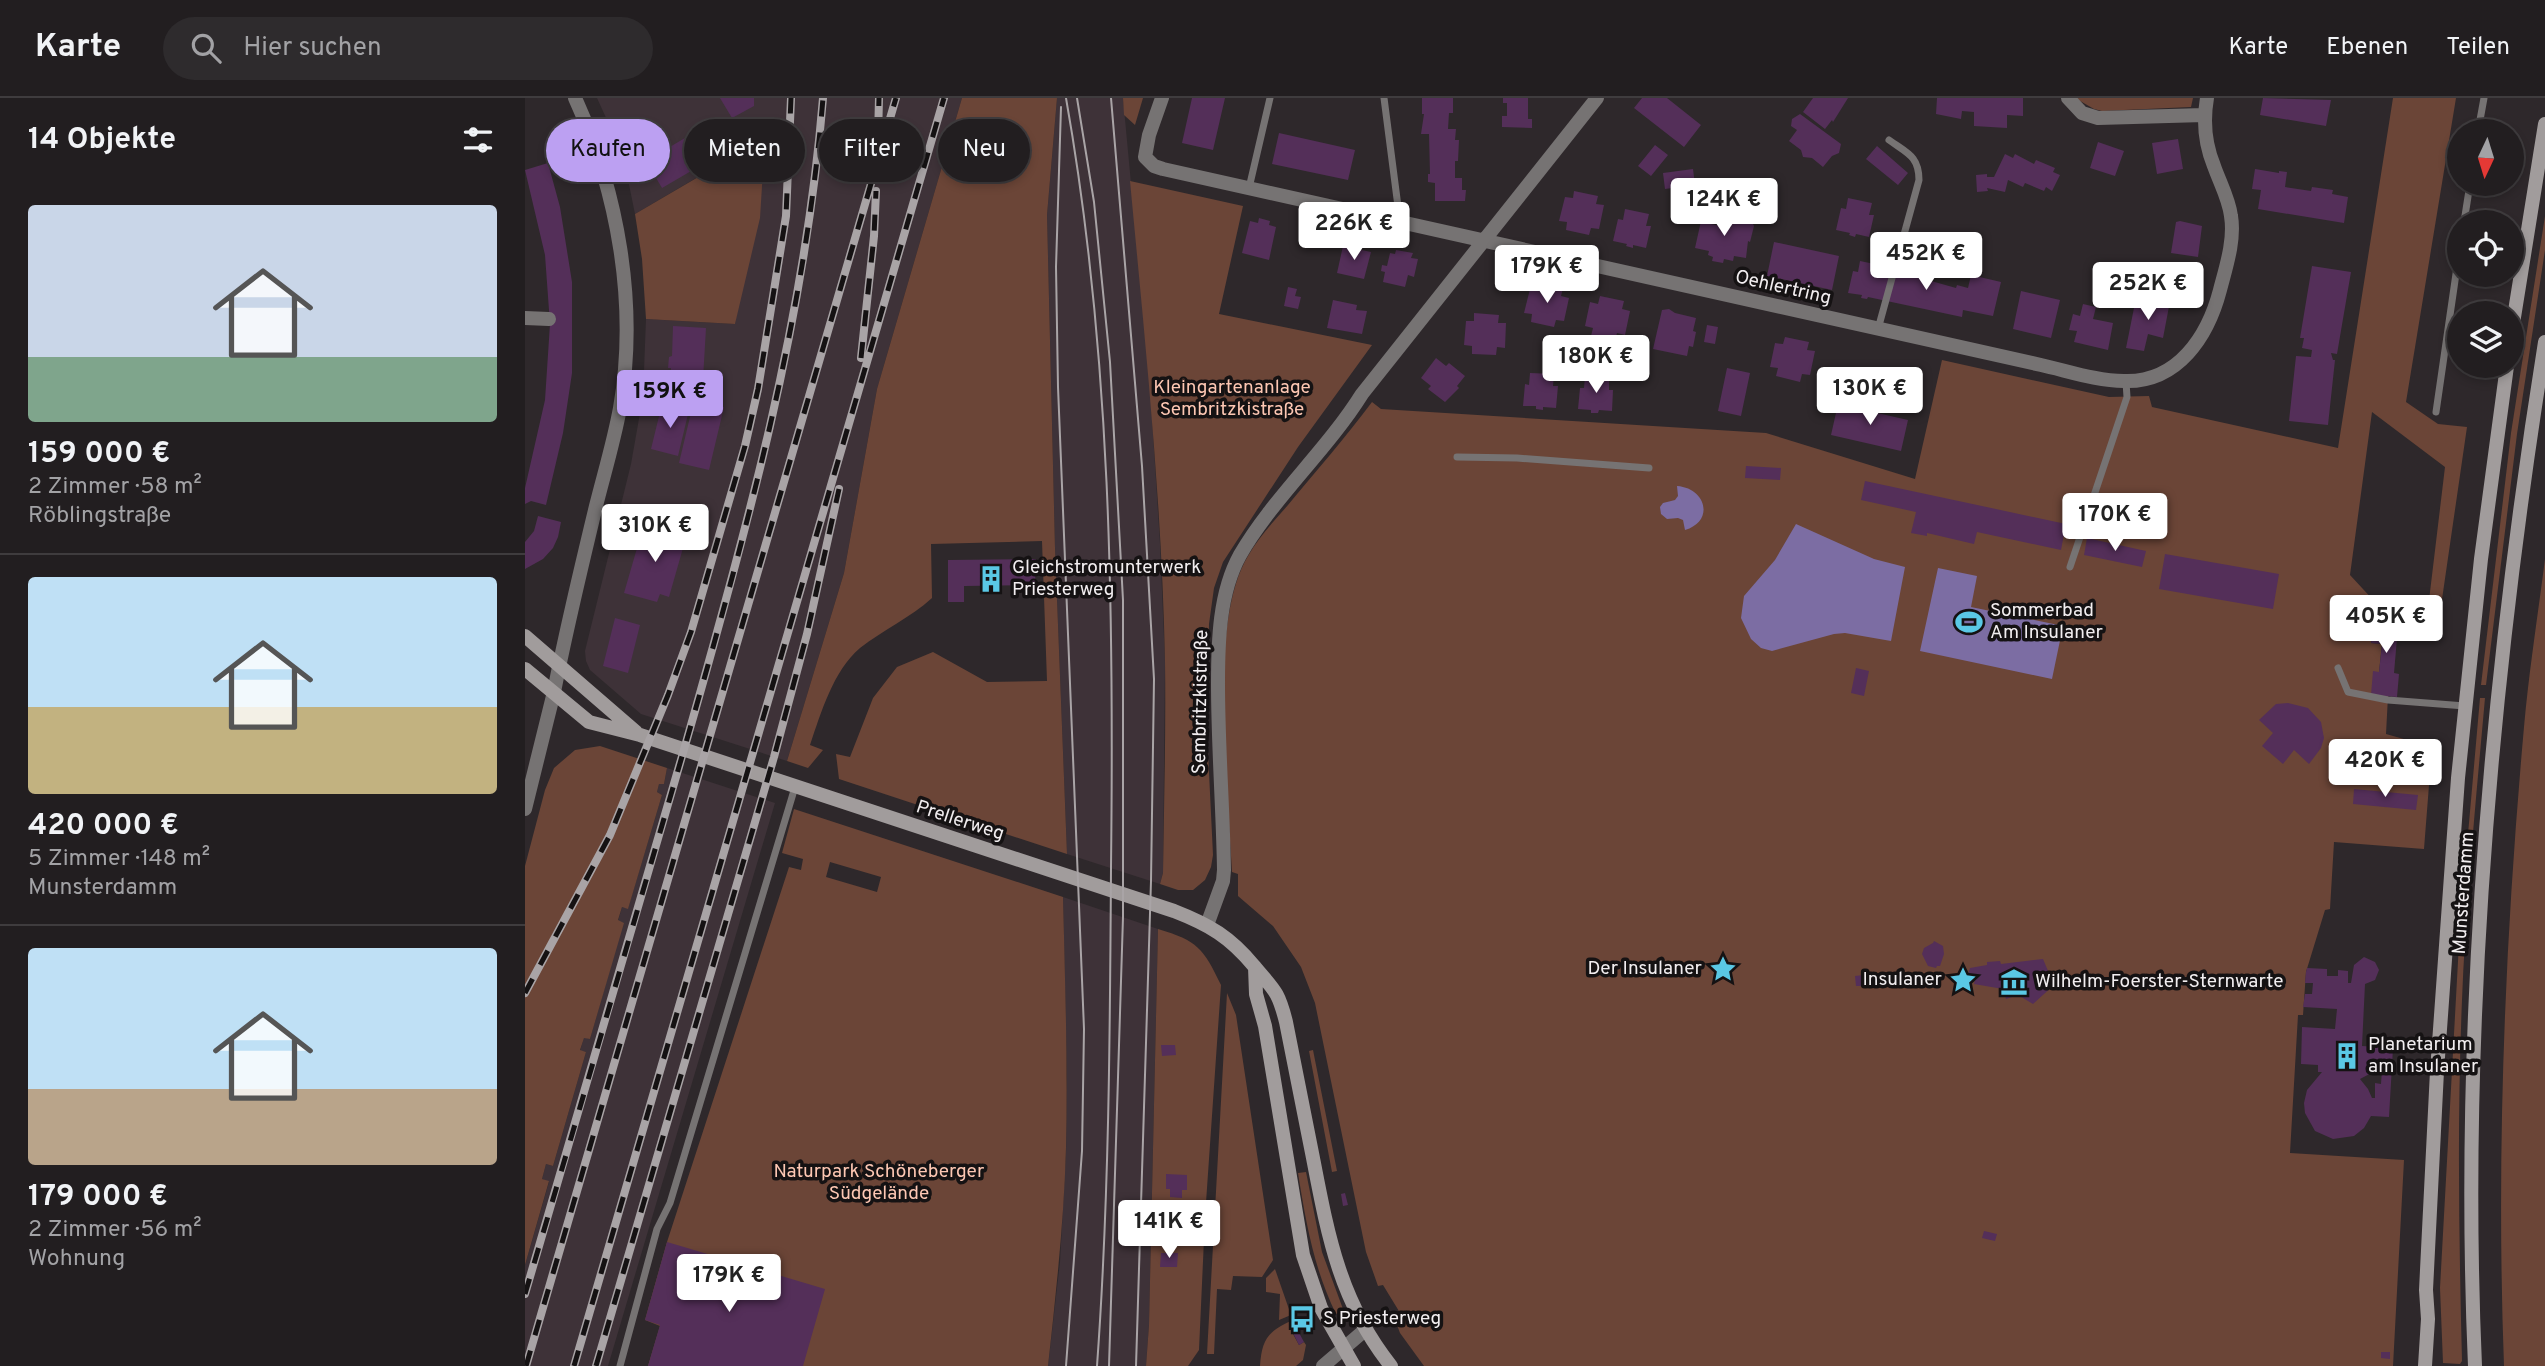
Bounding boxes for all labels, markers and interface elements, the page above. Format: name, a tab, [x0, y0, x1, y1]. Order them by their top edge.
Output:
search box	[163, 17, 653, 80]
text: Karte	[35, 27, 121, 69]
icon: search	[187, 29, 225, 67]
text: Hier suchen	[243, 32, 382, 65]
text: Karte	[2228, 33, 2288, 63]
text: Ebenen	[2326, 33, 2408, 63]
text: Teilen	[2446, 33, 2510, 63]
chip: Kaufen	[546, 119, 670, 182]
chip: Mieten	[684, 119, 805, 182]
chip: Filter	[819, 119, 924, 182]
chip: Neu	[938, 119, 1030, 182]
north arrow	[2447, 119, 2523, 196]
map controls	[2447, 119, 2524, 378]
icon: filters	[459, 121, 497, 159]
text: 14 Objekte	[28, 122, 176, 159]
pin: 124K €	[1667, 178, 1781, 238]
text: 124K €	[1687, 186, 1761, 215]
pin: 226K €	[1297, 202, 1411, 262]
text: 226K €	[1315, 210, 1393, 239]
button: locate	[2447, 210, 2524, 287]
pin: 452K €	[1869, 232, 1983, 292]
text: 452K €	[1886, 240, 1966, 269]
pin: 179K €	[1490, 246, 1604, 305]
icon: home	[200, 250, 326, 376]
text: 179K €	[1511, 253, 1583, 282]
pin: 252K €	[2091, 262, 2205, 322]
street label: Oehlertring	[1733, 265, 1833, 311]
text: 252K €	[2109, 270, 2187, 299]
button: layers	[2447, 301, 2524, 378]
pin: 180K €	[1539, 336, 1653, 395]
text: 180K €	[1558, 343, 1634, 372]
pin: 130K €	[1813, 368, 1927, 427]
pin: 159K €	[613, 370, 727, 430]
text: 130K €	[1833, 375, 1907, 404]
park label: Kleingartenanlage Sembritzkistraße	[1153, 376, 1311, 422]
text: 159K €	[633, 378, 707, 407]
text: 159 000 €	[28, 436, 170, 473]
text: 2 Zimmer · 58 m²	[28, 473, 202, 502]
pin: 170K €	[2058, 494, 2172, 553]
text: 170K €	[2078, 501, 2152, 530]
text: Röblingstraße	[28, 502, 171, 531]
pin: 310K €	[598, 504, 712, 564]
text: 310K €	[618, 512, 692, 541]
place label: Gleichstromunterwerk Priesterweg	[1012, 556, 1201, 602]
building icon: Gleichstromunterwerk Priesterweg	[976, 564, 1006, 594]
pin: 405K €	[2329, 596, 2443, 655]
place label: Sommerbad Am Insulaner	[1990, 599, 2104, 645]
text: 405K €	[2346, 603, 2426, 632]
sports icon: Sommerbad Am Insulaner	[1954, 607, 1984, 637]
icon: home	[200, 622, 326, 748]
street label: Sembritzkistraße	[1188, 629, 1214, 775]
pin: 420K €	[2328, 740, 2442, 799]
text: 420K €	[2345, 747, 2425, 776]
street label: Prellerweg	[913, 795, 1007, 847]
text: 420 000 €	[28, 808, 179, 845]
street label: Munsterdamm	[2448, 831, 2480, 955]
text: 5 Zimmer · 148 m²	[28, 845, 210, 874]
text: Munsterdamm	[28, 874, 177, 903]
place icon: Der Insulaner	[1708, 954, 1738, 984]
place label: Der Insulaner	[1587, 957, 1703, 981]
place icon: Insulaner	[1948, 965, 1978, 995]
museum icon: Wilhelm-Foerster-Sternwarte	[1999, 967, 2029, 997]
place label: Insulaner	[1863, 968, 1943, 992]
place label: Wilhelm-Foerster-Sternwarte	[2035, 970, 2283, 994]
icon: home	[200, 993, 326, 1119]
place label: Planetarium am Insulaner	[2368, 1033, 2479, 1079]
building icon: Planetarium am Insulaner	[2332, 1041, 2362, 1071]
park label: Naturpark Schöneberger Südgelände	[774, 1160, 985, 1206]
text: 179 000 €	[28, 1179, 168, 1216]
pin: 141K €	[1112, 1200, 1226, 1260]
text: 141K €	[1134, 1208, 1204, 1237]
text: 2 Zimmer · 56 m²	[28, 1216, 201, 1245]
text: Wohnung	[28, 1245, 125, 1274]
pin: 179K €	[672, 1254, 786, 1314]
text: 179K €	[693, 1262, 765, 1291]
bus stop icon: S Priesterweg	[1287, 1304, 1317, 1334]
place label: S Priesterweg	[1323, 1307, 1441, 1331]

